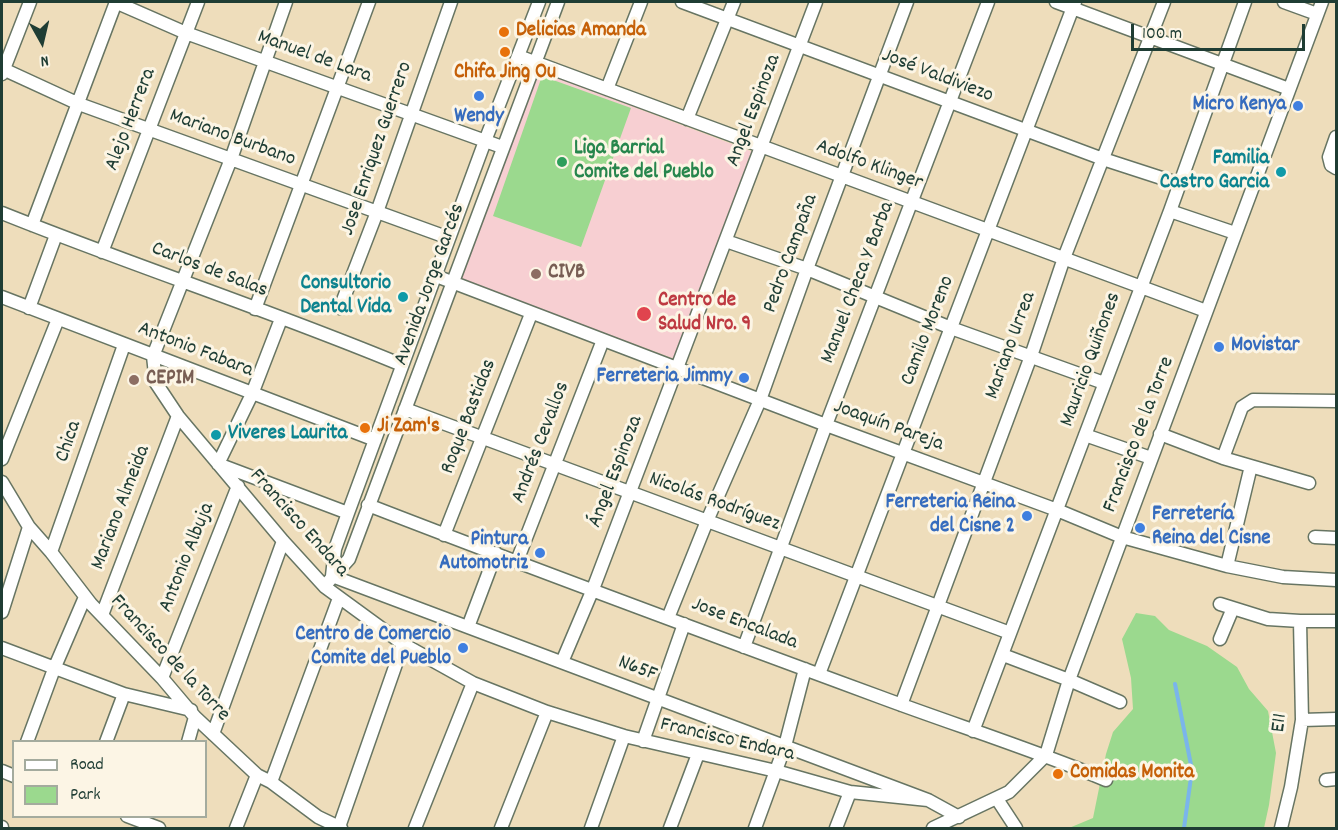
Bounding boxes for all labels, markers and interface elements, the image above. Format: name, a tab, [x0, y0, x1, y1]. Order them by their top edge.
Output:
north arrow	[12, 12, 72, 72]
scale bar	[1134, 12, 1308, 50]
place label: Delicias Amanda	[516, 19, 646, 45]
text: 100 m	[1142, 22, 1182, 47]
marker: Delicias Amanda	[497, 25, 511, 39]
street label: Manuel de Lara	[253, 26, 375, 90]
street label: José Valdiviezo	[878, 44, 996, 110]
marker: Chifa Jing Ou	[498, 45, 512, 59]
text: N	[39, 48, 50, 72]
street label: Angel Espinoza	[722, 51, 788, 171]
street label: Jose Enriquez Guerrero	[336, 59, 420, 239]
place label: Chifa Jing Ou	[454, 61, 556, 87]
street label: Alejo Herrera	[101, 65, 163, 175]
marker: Wendy	[472, 89, 486, 103]
place label: Micro Kenya	[1192, 93, 1286, 119]
marker: Micro Kenya	[1291, 99, 1305, 113]
street label: Mariano Burbano	[166, 105, 298, 173]
place label: Wendy	[454, 105, 504, 131]
street label: Adolfo Klinger	[812, 135, 926, 197]
place label: Liga Barrial Comite del Pueblo	[574, 137, 714, 187]
place label: Familia Castro Garcia	[1160, 147, 1269, 197]
marker: Liga Barrial Comite del Pueblo	[555, 155, 569, 169]
marker: Familia Castro Garcia	[1274, 165, 1288, 179]
street label: Pedro Campaña	[759, 191, 825, 317]
street label: Manuel Checa Y Barba	[817, 199, 901, 367]
street label: Avenida Jorge Garcés	[390, 201, 472, 369]
street label: Carlos de Salas	[147, 237, 271, 305]
place label: CIVB	[548, 261, 585, 287]
marker: CIVB	[529, 267, 543, 281]
place label: Consultorio Dental Vida	[300, 272, 391, 322]
street label: Camilo Moreno	[897, 273, 961, 389]
place label: Centro de Salud Nro. 9	[658, 289, 751, 339]
street label: Mariano Urrea	[981, 289, 1043, 403]
street label: Mauricio Quiñones	[1056, 289, 1128, 431]
marker: Consultorio Dental Vida	[396, 290, 410, 304]
marker: Centro de Salud Nro. 9	[635, 305, 653, 323]
street label: Antonio Fabara	[134, 317, 256, 385]
place label: Movistar	[1231, 334, 1299, 360]
marker: Movistar	[1212, 340, 1226, 354]
street label: Francisco de la Torre	[1099, 354, 1181, 516]
street label: Roque Bastidas	[437, 356, 503, 478]
place label: Ferreteria Jimmy	[596, 365, 732, 391]
place label: CEPIM	[146, 367, 194, 393]
marker: Ferreteria Jimmy	[737, 371, 751, 385]
marker: CEPIM	[127, 373, 141, 387]
street label: Andrés Cevallos	[507, 379, 577, 507]
street label: Joaquín Pareja	[829, 395, 947, 459]
street label: Ángel Espinoza	[584, 413, 650, 531]
place label: Ji Zam's	[377, 415, 440, 441]
street label: Chica	[51, 418, 89, 466]
marker: Ji Zam's	[358, 421, 372, 435]
place label: Viveres Laurita	[228, 422, 347, 448]
marker: Viveres Laurita	[209, 428, 223, 442]
street label: Mariano Almeida	[87, 442, 157, 574]
street label: Francisco Endara	[243, 465, 353, 583]
street label: Nicolás Rodríguez	[645, 468, 783, 538]
place label: Ferreteria Reina del Cisne 2	[885, 491, 1015, 541]
street label: Antonio Albuja	[155, 500, 221, 616]
place label: Ferretería Reina del Cisne	[1152, 503, 1271, 553]
marker: Ferreteria Reina del Cisne 2	[1020, 509, 1034, 523]
marker: Ferretería Reina del Cisne	[1133, 521, 1147, 535]
place label: Pintura Automotriz	[439, 528, 528, 578]
marker: Pintura Automotriz	[533, 546, 547, 560]
street label: Francisco de la Torre	[104, 590, 234, 728]
street label: Jose Encalada	[687, 593, 801, 657]
place label: Centro de Comercio Comite del Pueblo	[295, 623, 451, 673]
marker: Centro de Comercio Comite del Pueblo	[456, 641, 470, 655]
street label: N65F	[614, 651, 660, 689]
street label: E11	[1267, 712, 1295, 734]
street label: Francisco Endara	[657, 713, 797, 769]
legend	[12, 740, 207, 818]
text: Road	[70, 753, 104, 778]
place label: Comidas Monita	[1070, 761, 1194, 787]
marker: Comidas Monita	[1051, 767, 1065, 781]
text: Park	[70, 783, 101, 808]

